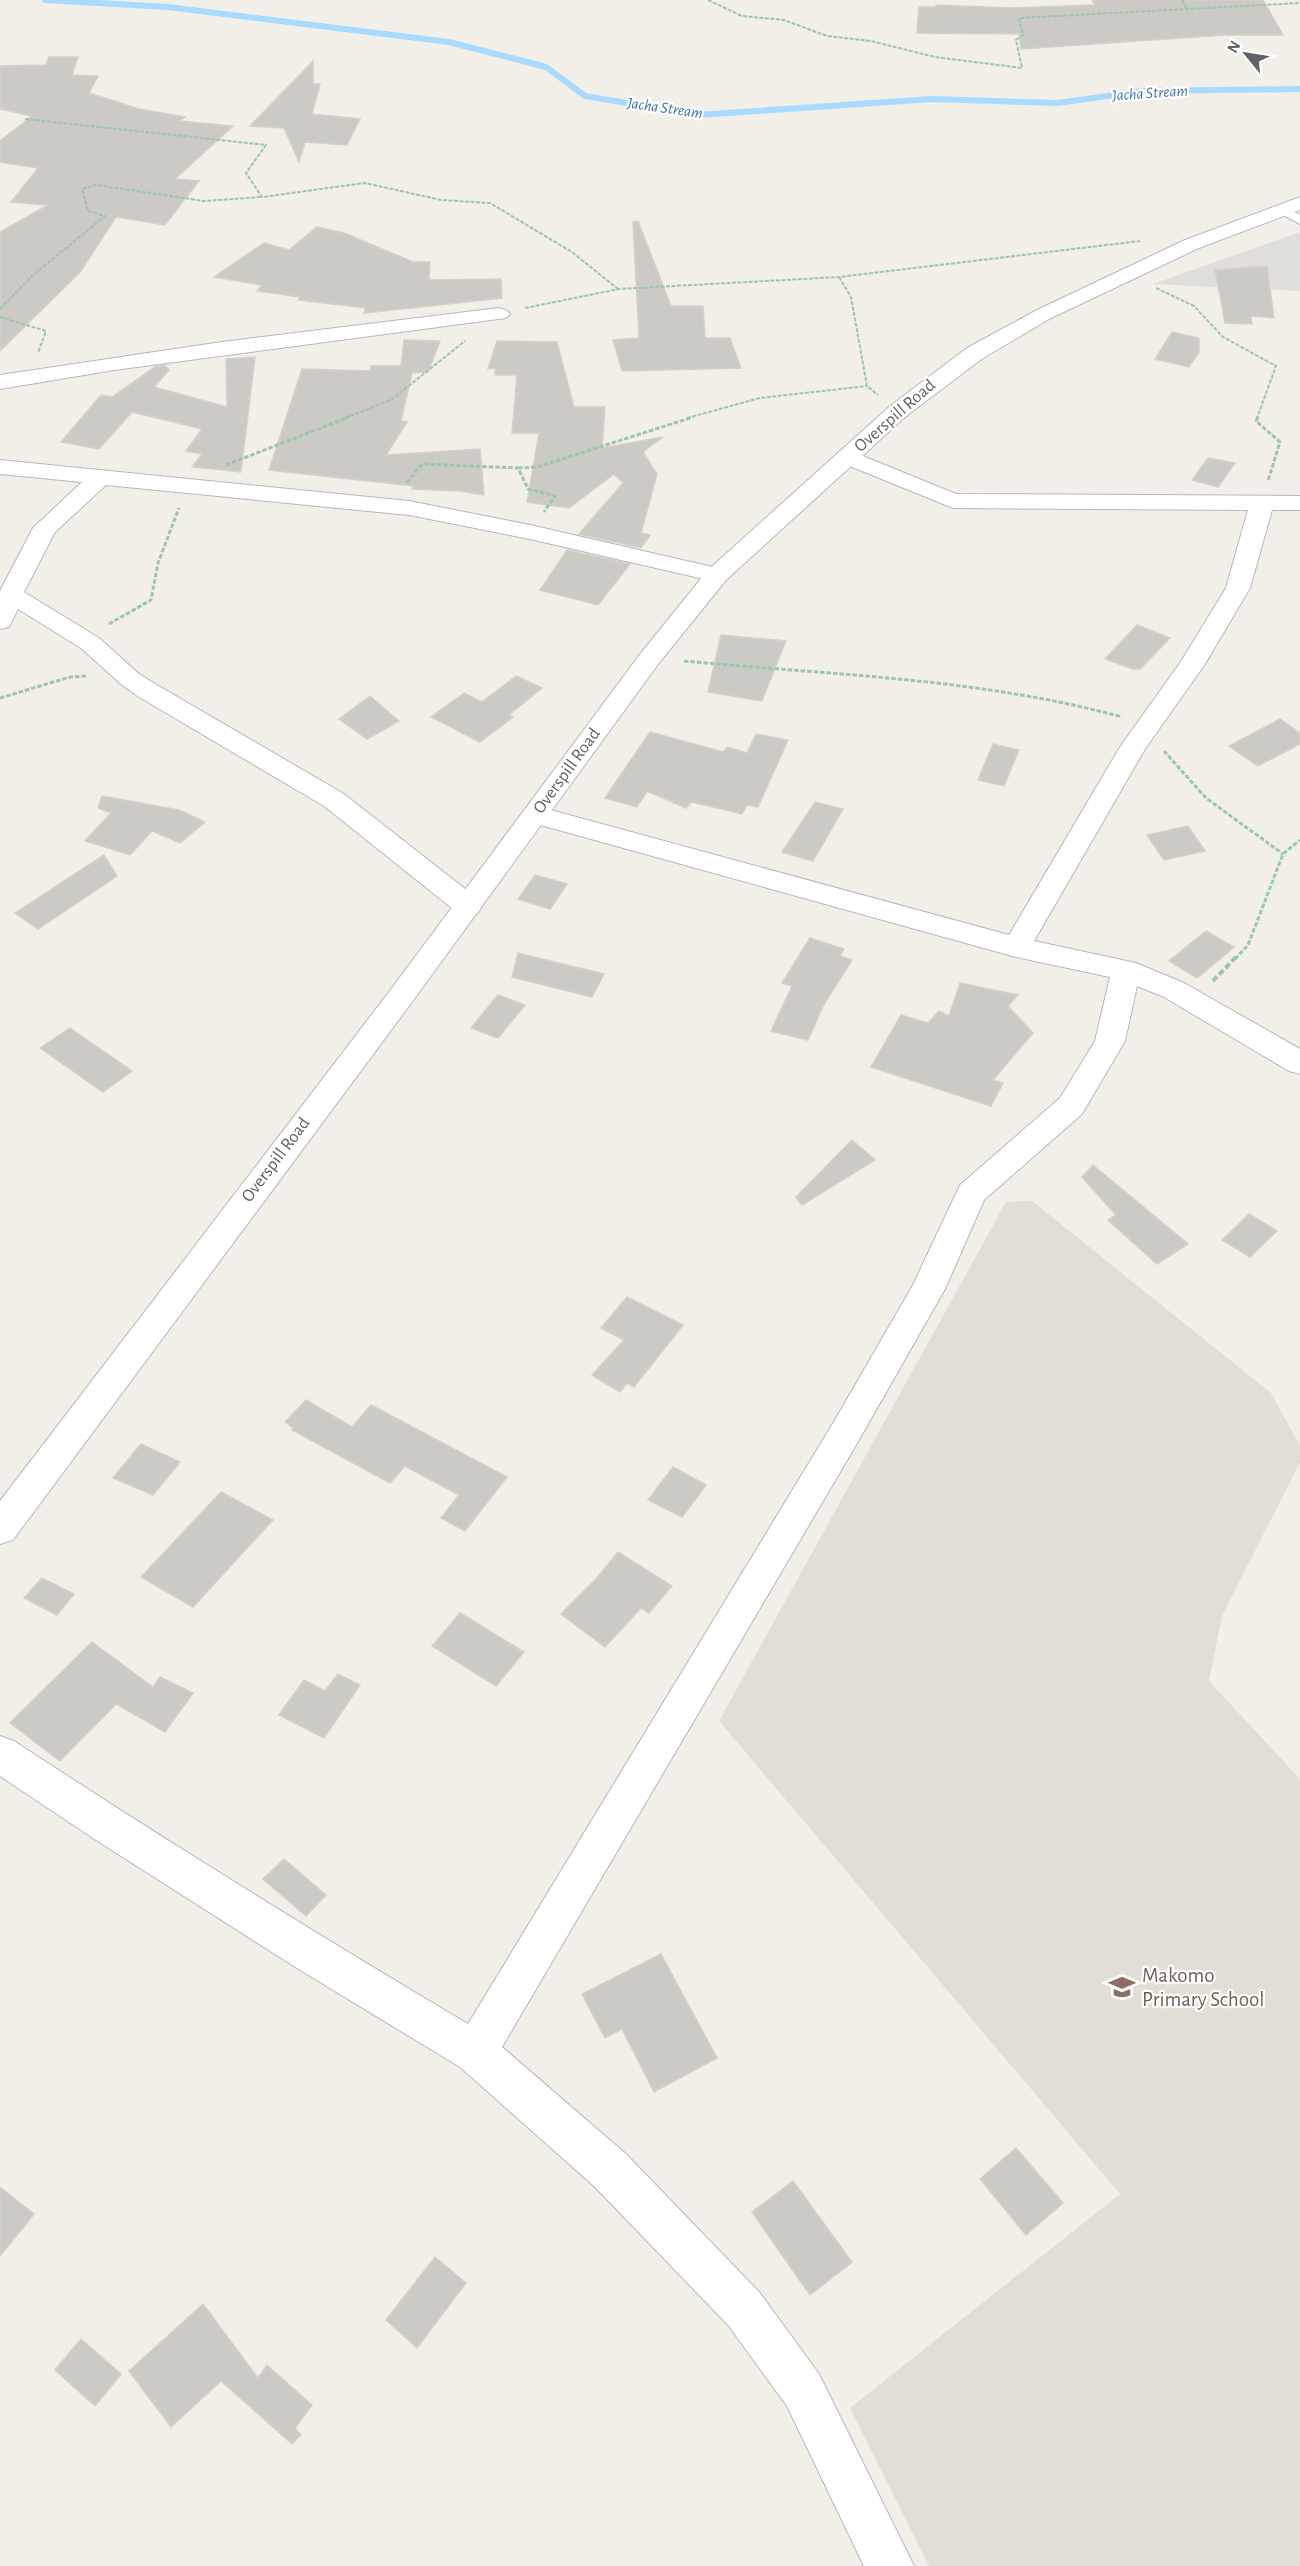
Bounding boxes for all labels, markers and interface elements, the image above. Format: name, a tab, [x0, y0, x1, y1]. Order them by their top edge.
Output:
north arrow	[1216, 24, 1276, 84]
text: N	[1224, 38, 1244, 56]
water label: Jacha Stream	[1111, 82, 1188, 104]
water label: Jacha Stream	[625, 95, 704, 121]
street label: Overspill Road	[851, 376, 939, 456]
street label: Overspill Road	[530, 725, 604, 817]
street label: Overspill Road	[238, 1114, 314, 1206]
place label: Makomo Primary School	[1142, 1965, 1265, 2010]
school or university icon: Makomo Primary School	[1107, 1972, 1137, 2002]

